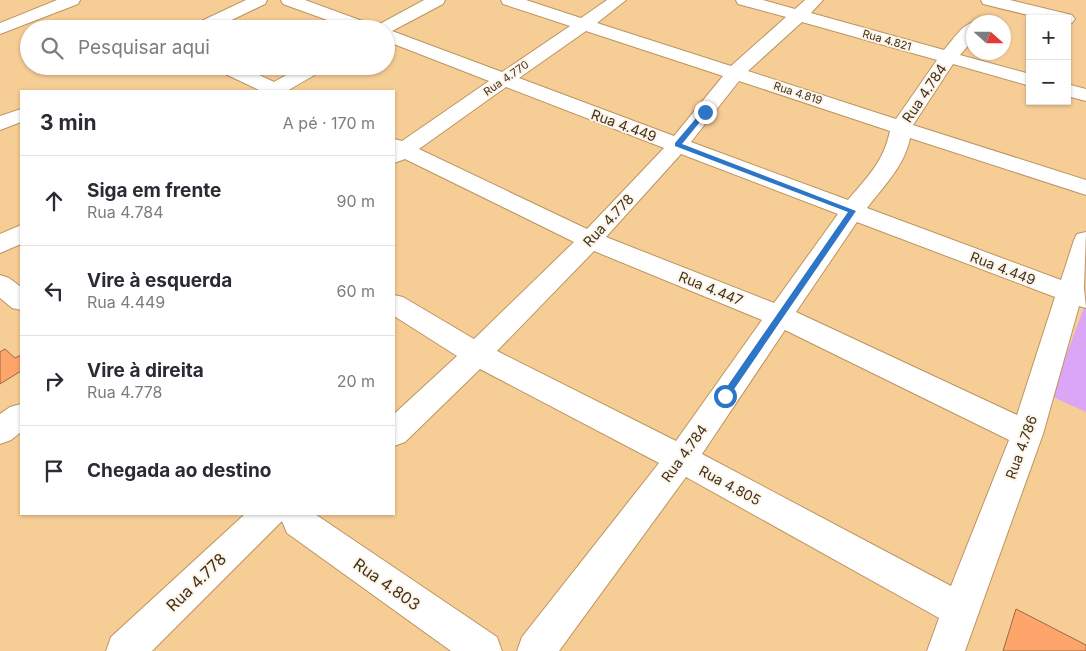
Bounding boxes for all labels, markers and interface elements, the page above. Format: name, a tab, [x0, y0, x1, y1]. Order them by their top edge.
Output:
north arrow	[966, 15, 1011, 60]
map controls	[1026, 15, 1071, 105]
button: +	[1026, 15, 1071, 60]
search box	[20, 20, 395, 75]
street label: Rua 4.821	[861, 26, 913, 54]
icon: search	[38, 34, 66, 62]
text: Pesquisar aqui	[78, 36, 210, 59]
street label: Rua 4.770	[481, 57, 531, 99]
button: −	[1026, 60, 1071, 105]
street label: Rua 4.784	[898, 61, 950, 125]
street label: Rua 4.819	[772, 79, 824, 108]
route end	[694, 101, 717, 124]
street label: Rua 4.449	[589, 105, 659, 145]
text: 3 min	[40, 110, 96, 135]
text: A pé · 170 m	[283, 113, 375, 133]
text: Siga em frente	[87, 179, 221, 202]
icon: ahead	[40, 187, 68, 215]
street label: Rua 4.778	[579, 190, 637, 250]
text: 90 m	[336, 191, 375, 211]
text: Rua 4.784	[87, 202, 163, 222]
street label: Rua 4.449	[968, 248, 1038, 288]
street label: Rua 4.447	[676, 267, 746, 309]
text: Vire à esquerda	[87, 269, 232, 292]
icon: left	[40, 277, 68, 305]
text: 60 m	[336, 281, 375, 301]
text: Rua 4.449	[87, 292, 165, 312]
text: Vire à direita	[87, 359, 204, 382]
icon: right	[40, 367, 68, 395]
text: 20 m	[337, 371, 375, 391]
text: Rua 4.778	[87, 382, 163, 402]
route start	[714, 385, 737, 408]
street label: Rua 4.786	[1002, 413, 1040, 481]
street label: Rua 4.784	[657, 421, 711, 485]
icon: arrive	[40, 457, 68, 485]
text: Chegada ao destino	[87, 459, 271, 482]
street label: Rua 4.805	[696, 462, 764, 508]
street label: Rua 4.778	[162, 549, 230, 615]
street label: Rua 4.803	[350, 554, 424, 614]

